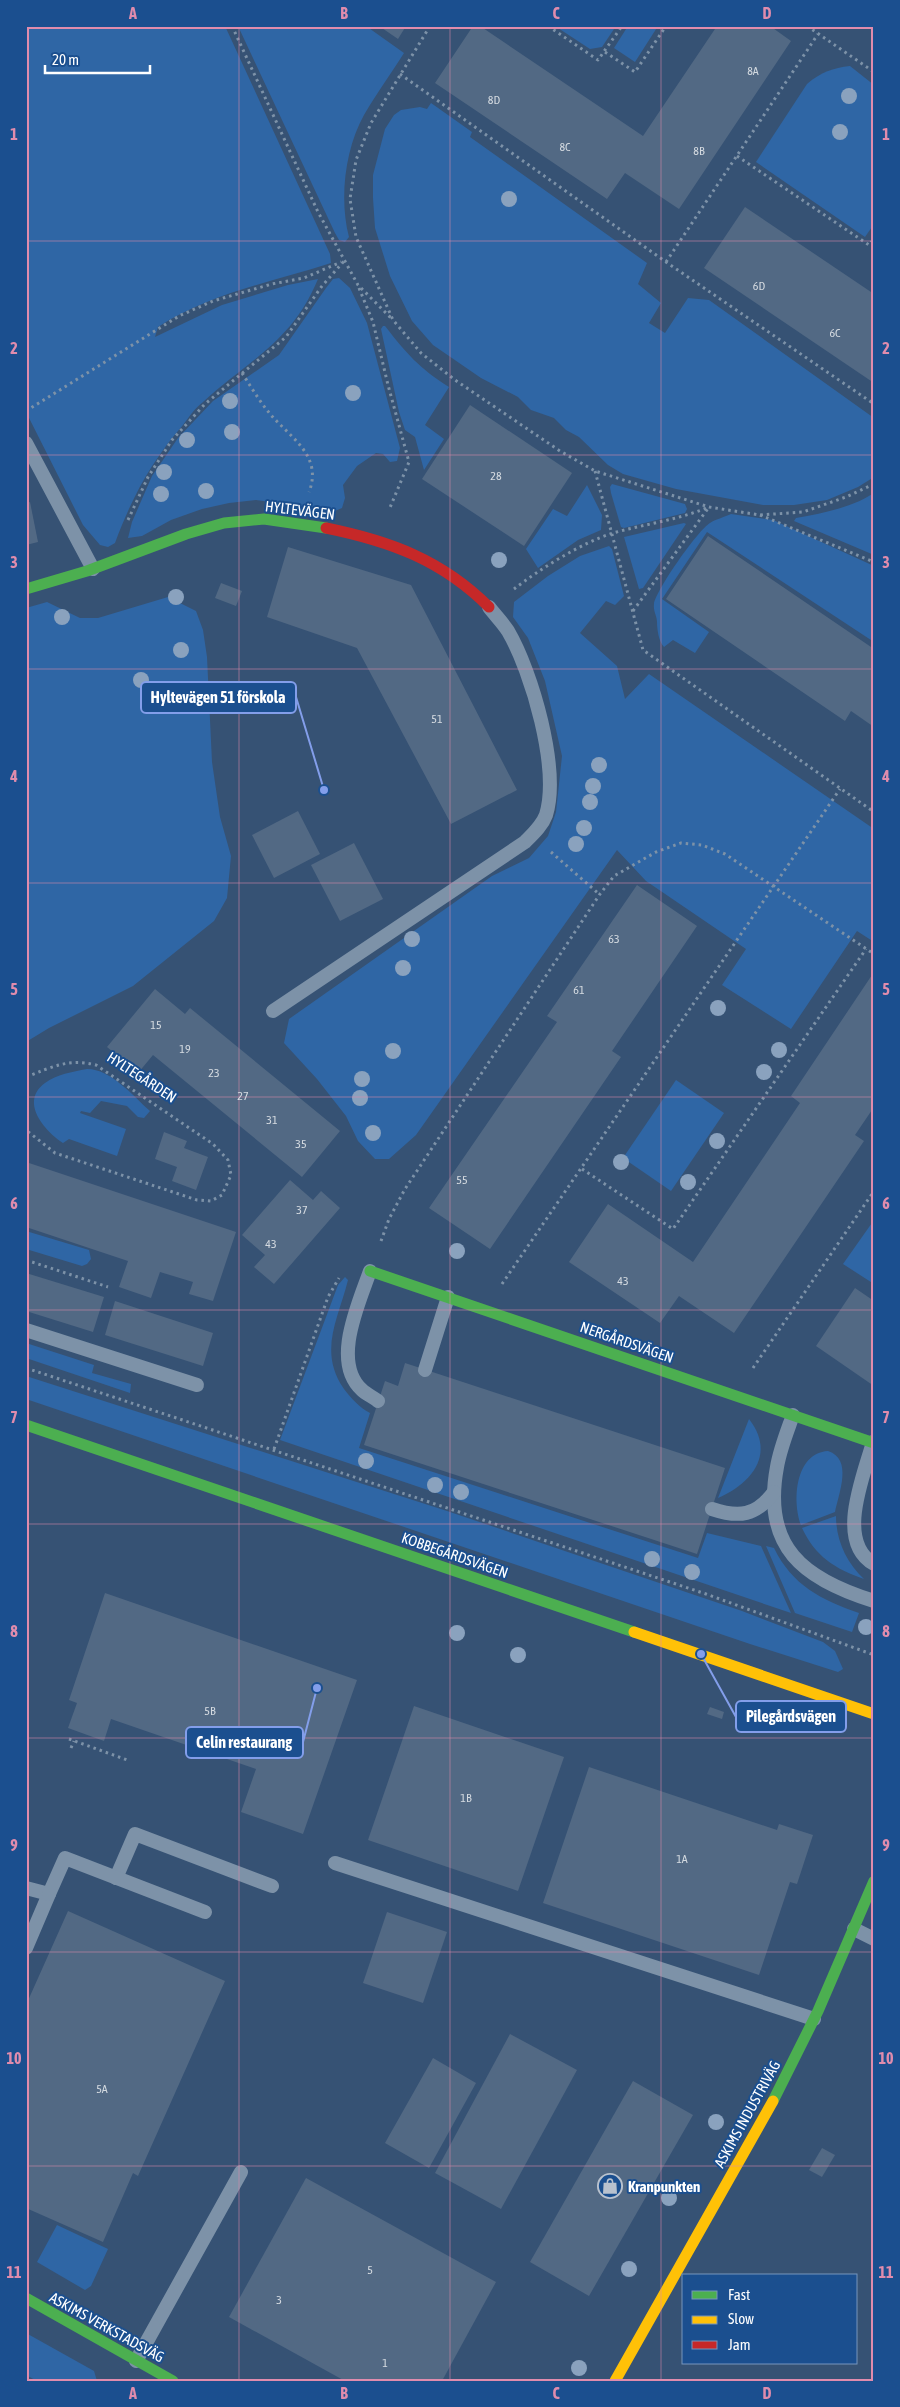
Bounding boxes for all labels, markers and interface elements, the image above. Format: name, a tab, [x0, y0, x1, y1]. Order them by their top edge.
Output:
text: A	[128, 4, 137, 22]
text: B	[340, 4, 348, 22]
text: C	[552, 4, 560, 22]
text: D	[763, 4, 772, 22]
scale bar	[45, 42, 150, 74]
text: 20 m	[52, 51, 79, 68]
house number: 8A	[747, 64, 759, 78]
house number: 8D	[488, 93, 500, 107]
text: 1	[10, 125, 18, 143]
text: 1	[882, 125, 890, 143]
house number: 8C	[559, 140, 571, 154]
house number: 8B	[693, 144, 705, 158]
house number: 6D	[753, 279, 765, 293]
house number: 6C	[829, 326, 841, 340]
text: 2	[10, 339, 18, 357]
text: 2	[882, 339, 890, 357]
house number: 28	[490, 469, 502, 483]
street label: HYLTEVÄGEN	[264, 497, 336, 523]
text: 3	[10, 553, 18, 571]
text: 3	[882, 553, 890, 571]
callout: Hyltevägen 51 förskola	[141, 682, 296, 713]
text: Hyltevägen 51 förskola	[151, 688, 285, 706]
house number: 51	[431, 712, 443, 726]
text: 4	[9, 767, 18, 785]
text: 4	[881, 767, 890, 785]
house number: 63	[608, 932, 620, 946]
text: 5	[10, 980, 18, 998]
text: 5	[882, 980, 890, 998]
house number: 61	[573, 983, 585, 997]
house number: 15	[150, 1018, 162, 1032]
house number: 19	[179, 1042, 191, 1056]
street label: HYLTEGÅRDEN	[104, 1048, 180, 1106]
house number: 23	[208, 1066, 220, 1080]
house number: 27	[237, 1089, 249, 1103]
house number: 31	[266, 1113, 278, 1127]
house number: 35	[295, 1137, 307, 1151]
house number: 55	[456, 1173, 468, 1187]
text: 6	[10, 1194, 18, 1212]
text: 6	[882, 1194, 890, 1212]
house number: 37	[296, 1203, 308, 1217]
house number: 43	[265, 1237, 277, 1251]
house number: 43	[617, 1274, 629, 1288]
street label: NERGÅRDSVÄGEN	[578, 1318, 676, 1366]
text: 7	[10, 1408, 18, 1426]
text: 7	[882, 1408, 890, 1426]
street label: KOBBEGÅRDSVÄGEN	[400, 1529, 510, 1581]
text: 8	[10, 1622, 18, 1640]
text: 8	[882, 1622, 890, 1640]
callout: Pilegårdsvägen	[736, 1701, 846, 1732]
house number: 5B	[204, 1704, 216, 1718]
text: Pilegårdsvägen	[746, 1707, 836, 1725]
callout: Celin restaurang	[186, 1727, 303, 1758]
text: Celin restaurang	[196, 1733, 292, 1751]
house number: 1B	[460, 1791, 472, 1805]
text: 9	[10, 1836, 18, 1854]
text: 9	[882, 1836, 890, 1854]
house number: 1A	[676, 1852, 688, 1866]
text: 10	[6, 2049, 22, 2067]
text: 10	[878, 2049, 894, 2067]
street label: ASKIMS INDUSTRIVÄG	[711, 2057, 783, 2170]
house number: 5A	[96, 2082, 108, 2096]
shop icon: Kranpunkten	[597, 2173, 623, 2199]
place label: Kranpunkten	[628, 2178, 700, 2195]
text: 11	[6, 2263, 22, 2281]
house number: 5	[367, 2263, 373, 2277]
text: 11	[878, 2263, 894, 2281]
legend	[682, 2274, 858, 2364]
text: Fast	[728, 2286, 750, 2303]
street label: ASKIMS VERKSTADSVÄG	[47, 2288, 167, 2366]
house number: 3	[276, 2293, 282, 2307]
text: Slow	[728, 2310, 754, 2327]
text: Jam	[728, 2336, 751, 2353]
house number: 1	[382, 2356, 388, 2370]
text: A	[128, 2384, 137, 2402]
text: B	[340, 2384, 348, 2402]
text: C	[552, 2384, 560, 2402]
text: D	[763, 2384, 772, 2402]

